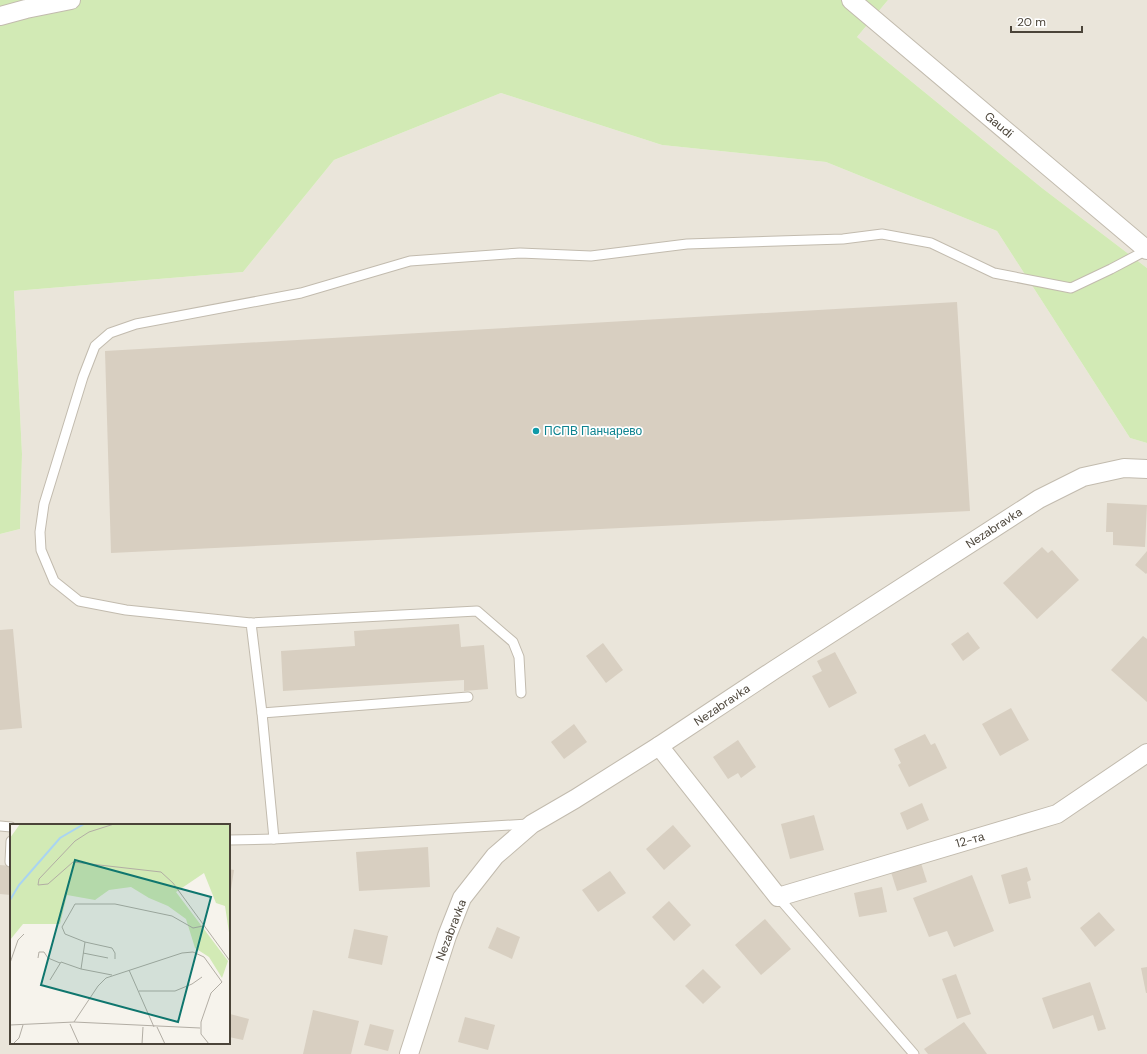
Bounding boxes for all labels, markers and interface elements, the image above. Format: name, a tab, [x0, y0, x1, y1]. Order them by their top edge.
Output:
scale bar	[1011, 8, 1082, 34]
text: 20 m	[1017, 14, 1046, 30]
street label: Gaudi	[981, 108, 1017, 142]
place label: ПСПВ Панчарево	[544, 423, 643, 439]
marker: ПСПВ Панчарево	[531, 426, 541, 436]
street label: Nezabravka	[963, 504, 1025, 552]
street label: Nezabravka	[691, 680, 753, 730]
inset map	[10, 824, 230, 1044]
street label: 12-та	[954, 828, 987, 852]
street label: Nezabravka	[432, 897, 470, 963]

